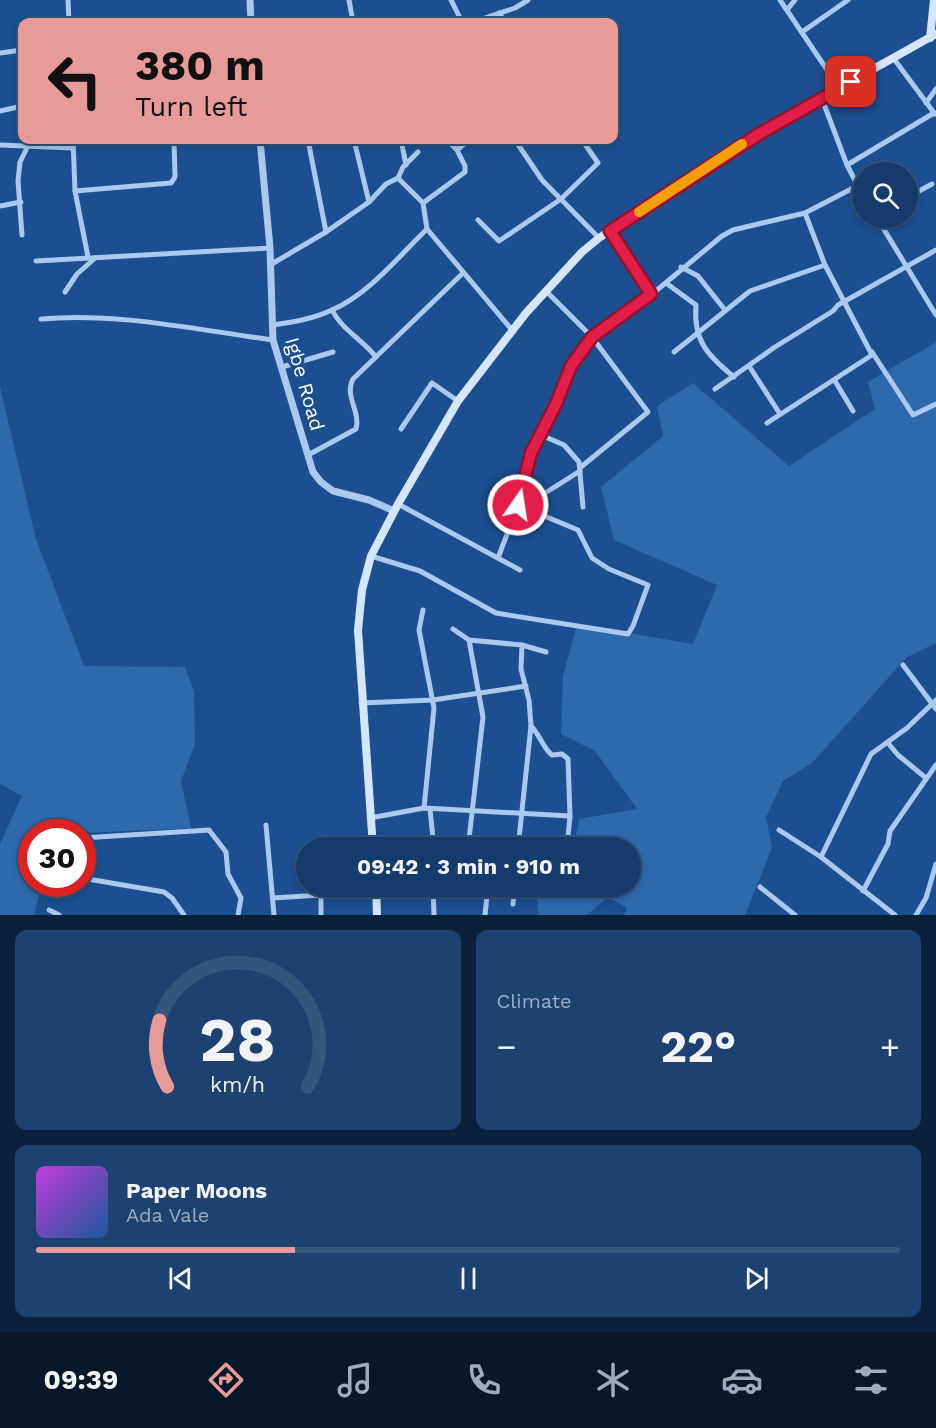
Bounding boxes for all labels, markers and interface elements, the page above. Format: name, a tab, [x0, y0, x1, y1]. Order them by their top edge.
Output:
text: 380 m	[135, 41, 265, 90]
icon: left	[36, 42, 114, 120]
pin	[825, 56, 876, 107]
icon: arrive	[834, 65, 867, 98]
text: Turn left	[135, 91, 247, 123]
map controls	[852, 162, 918, 228]
button: search	[852, 162, 918, 228]
street label: Igbe Road	[280, 335, 330, 433]
position arrow	[486, 473, 550, 537]
speed limit sign: 30	[18, 819, 96, 897]
text: 09:42 · 3 min · 910 m	[357, 854, 580, 879]
text: Climate	[497, 989, 572, 1013]
text: 28	[200, 1003, 276, 1076]
text: 22°	[660, 1020, 736, 1073]
text: −	[497, 1027, 516, 1066]
text: +	[880, 1027, 900, 1066]
text: km/h	[210, 1072, 265, 1097]
text: Paper Moons	[126, 1178, 267, 1203]
text: Ada Vale	[126, 1203, 209, 1227]
icon: previous	[164, 1262, 197, 1295]
icon: pause	[452, 1262, 485, 1295]
icon: next	[740, 1262, 773, 1295]
icon: directions	[205, 1359, 247, 1401]
icon: music	[334, 1359, 376, 1401]
icon: phone	[463, 1359, 505, 1401]
icon: climate	[592, 1359, 634, 1401]
icon: car	[721, 1359, 763, 1401]
icon: filters	[850, 1359, 892, 1401]
text: 09:39	[44, 1364, 118, 1396]

